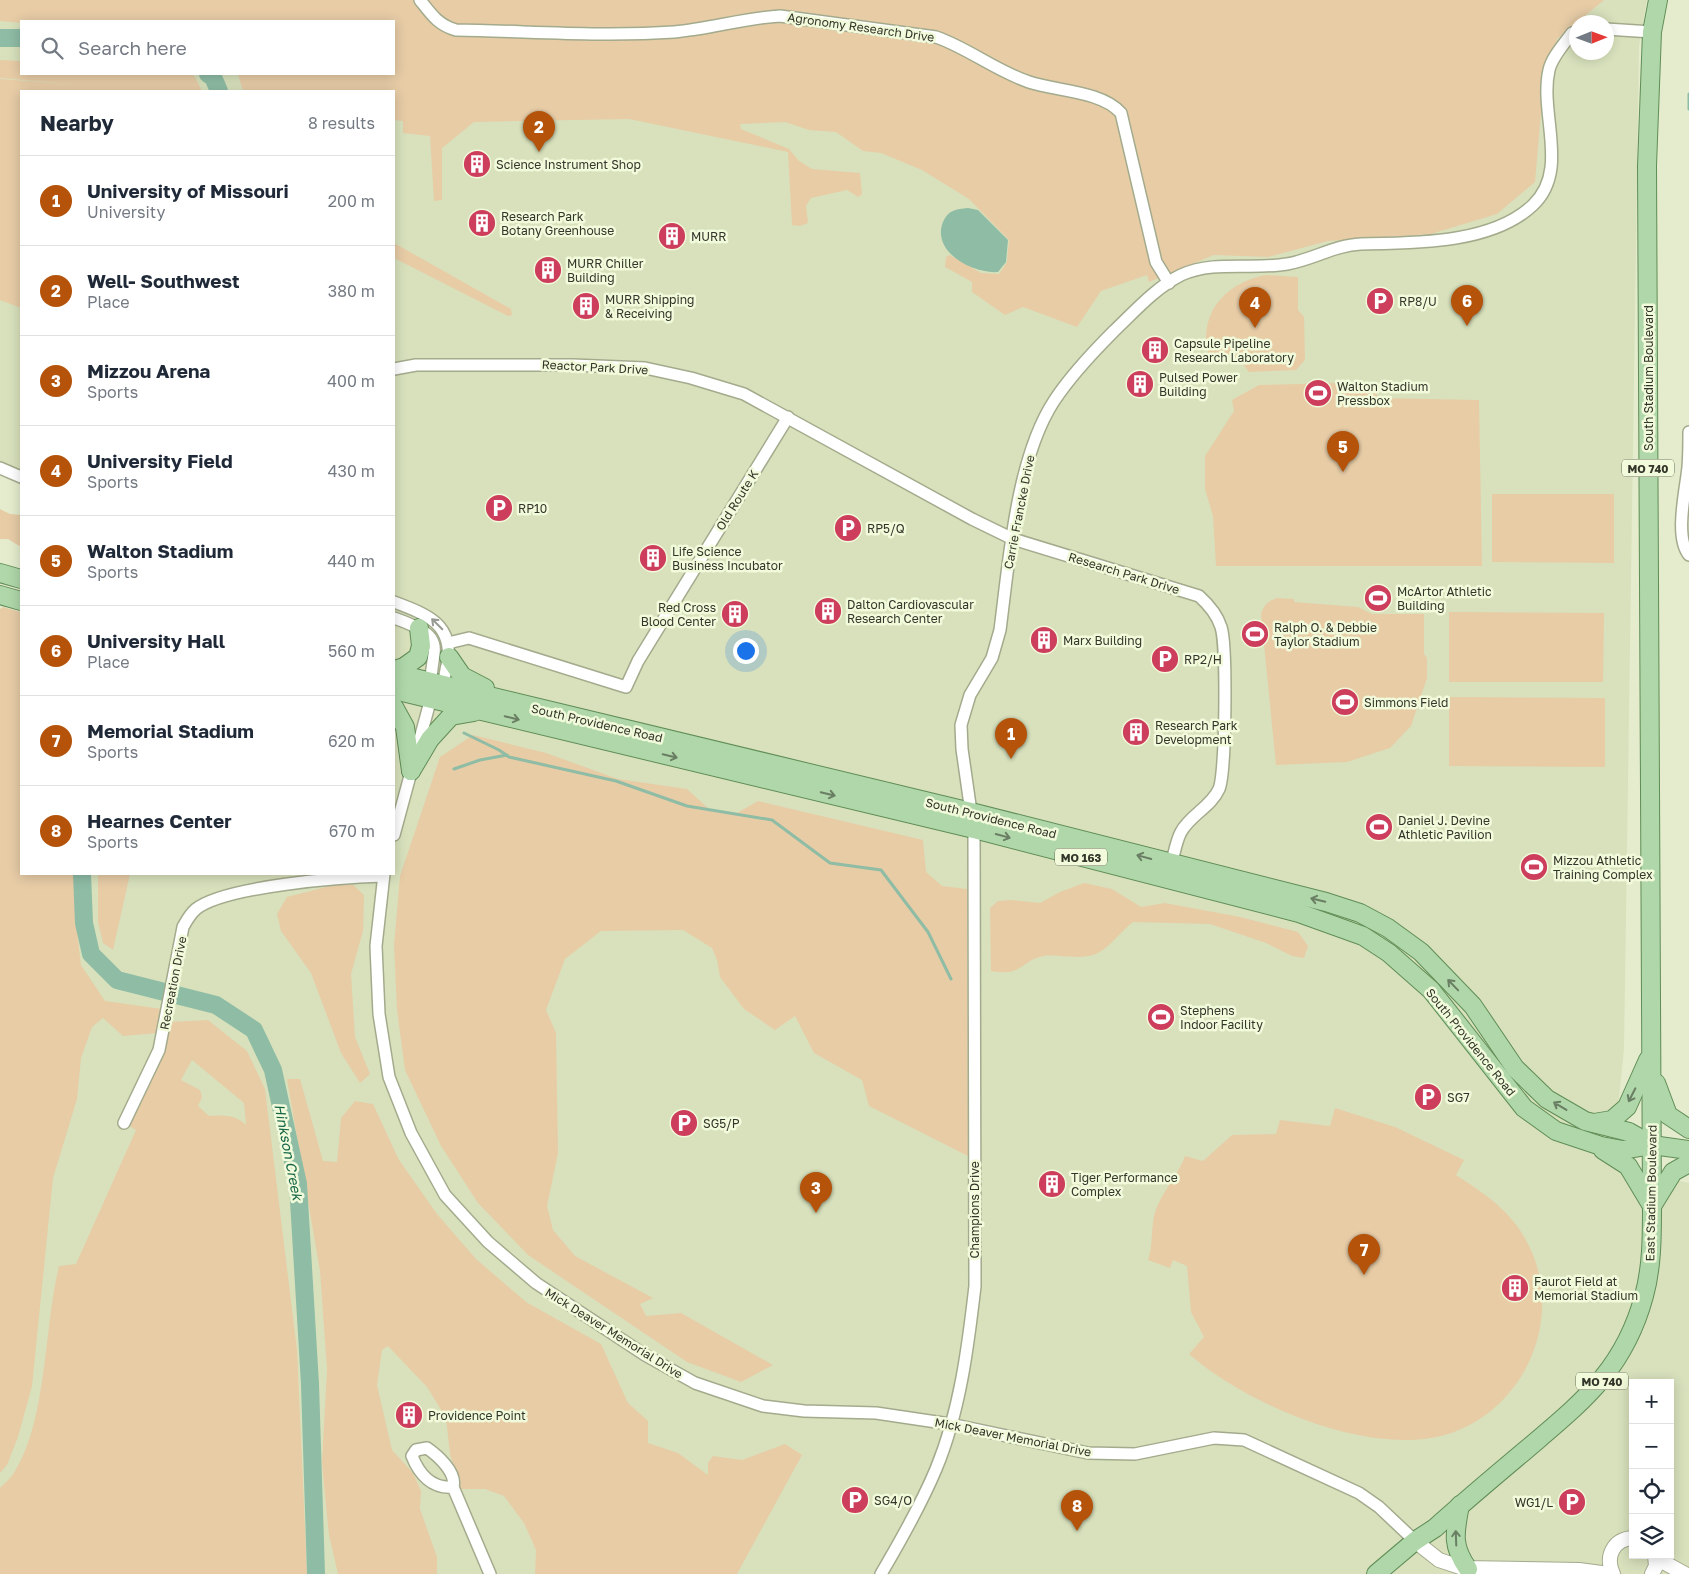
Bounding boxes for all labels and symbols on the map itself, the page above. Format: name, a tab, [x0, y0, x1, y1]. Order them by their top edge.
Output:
street label: Agronomy Research Drive	[787, 9, 935, 45]
north arrow	[1569, 15, 1614, 60]
pin: 2	[523, 111, 555, 152]
building icon: Science Instrument Shop	[462, 149, 492, 179]
place label: Science Instrument Shop	[496, 157, 641, 172]
building icon: Research Park Botany Greenhouse	[467, 208, 497, 238]
place label: Research Park Botany Greenhouse	[501, 209, 614, 238]
building icon: MURR	[657, 221, 687, 251]
place label: MURR	[691, 229, 726, 244]
building icon: MURR Chiller Building	[533, 255, 563, 285]
place label: MURR Chiller Building	[567, 256, 644, 285]
pin: 6	[1451, 285, 1483, 326]
parking icon: RP8/U	[1365, 286, 1395, 316]
pin: 4	[1239, 287, 1271, 328]
building icon: MURR Shipping & Receiving	[571, 291, 601, 321]
place label: MURR Shipping & Receiving	[605, 292, 694, 321]
place label: RP8/U	[1399, 294, 1437, 309]
street label: South Stadium Boulevard	[1641, 305, 1656, 451]
building icon: Capsule Pipeline Research Laboratory	[1140, 335, 1170, 365]
place label: Capsule Pipeline Research Laboratory	[1174, 336, 1294, 365]
street label: Reactor Park Drive	[541, 357, 649, 377]
building icon: Pulsed Power Building	[1125, 369, 1155, 399]
place label: Pulsed Power Building	[1159, 370, 1238, 399]
sports icon: Walton Stadium Pressbox	[1303, 378, 1333, 408]
place label: Walton Stadium Pressbox	[1337, 379, 1428, 408]
pin: 5	[1327, 431, 1359, 472]
street label: Carrie Francke Drive	[1001, 454, 1037, 570]
road number: MO 740	[1622, 459, 1674, 476]
street label: Old Route K	[712, 467, 762, 533]
parking icon: RP10	[484, 493, 514, 523]
place label: RP10	[518, 501, 547, 516]
parking icon: RP5/Q	[833, 513, 863, 543]
place label: RP5/Q	[867, 521, 905, 536]
building icon: Life Science Business Incubator	[638, 543, 668, 573]
place label: Life Science Business Incubator	[672, 544, 783, 573]
street label: Research Park Drive	[1067, 549, 1181, 597]
sports icon: McArtor Athletic Building	[1363, 583, 1393, 613]
place label: McArtor Athletic Building	[1397, 584, 1492, 613]
building icon: Dalton Cardiovascular Research Center	[813, 596, 843, 626]
place label: Dalton Cardiovascular Research Center	[847, 597, 974, 626]
building icon: Red Cross Blood Center	[720, 599, 750, 629]
place label: Red Cross Blood Center	[641, 600, 716, 629]
one-way arrow	[431, 618, 443, 630]
sports icon: Ralph O. & Debbie Taylor Stadium	[1240, 619, 1270, 649]
place label: Ralph O. & Debbie Taylor Stadium	[1274, 620, 1377, 649]
building icon: Marx Building	[1029, 625, 1059, 655]
place label: Marx Building	[1063, 633, 1142, 648]
your location	[733, 638, 759, 664]
parking icon: RP2/H	[1150, 644, 1180, 674]
place label: RP2/H	[1184, 652, 1222, 667]
sports icon: Simmons Field	[1330, 687, 1360, 717]
place label: Simmons Field	[1364, 695, 1449, 710]
street label: South Providence Road	[530, 701, 664, 745]
one-way arrow	[504, 714, 520, 723]
building icon: Research Park Development	[1121, 717, 1151, 747]
pin: 1	[995, 718, 1027, 759]
place label: Research Park Development	[1155, 718, 1238, 747]
one-way arrow	[662, 752, 678, 761]
one-way arrow	[820, 790, 836, 799]
street label: South Providence Road	[924, 794, 1058, 842]
sports icon: Daniel J. Devine Athletic Pavilion	[1364, 812, 1394, 842]
place label: Daniel J. Devine Athletic Pavilion	[1398, 813, 1492, 842]
one-way arrow	[995, 832, 1011, 841]
road number: MO 163	[1055, 849, 1107, 866]
one-way arrow	[1136, 852, 1152, 862]
sports icon: Mizzou Athletic Training Complex	[1519, 852, 1549, 882]
place label: Mizzou Athletic Training Complex	[1553, 853, 1653, 882]
one-way arrow	[1311, 895, 1327, 904]
street label: Recreation Drive	[157, 935, 189, 1031]
one-way arrow	[1447, 979, 1459, 992]
street label: South Providence Road	[1423, 985, 1519, 1099]
sports icon: Stephens Indoor Facility	[1146, 1002, 1176, 1032]
place label: Stephens Indoor Facility	[1180, 1003, 1263, 1032]
parking icon: SG7	[1413, 1082, 1443, 1112]
one-way arrow	[1627, 1087, 1636, 1102]
place label: SG7	[1447, 1090, 1470, 1105]
one-way arrow	[1553, 1101, 1567, 1111]
water label: Hinkson Creek	[271, 1102, 307, 1204]
parking icon: SG5/P	[669, 1108, 699, 1138]
place label: SG5/P	[703, 1116, 740, 1131]
street label: East Stadium Boulevard	[1642, 1125, 1660, 1261]
street label: Champions Drive	[967, 1161, 982, 1259]
building icon: Tiger Performance Complex	[1037, 1169, 1067, 1199]
place label: Tiger Performance Complex	[1071, 1170, 1178, 1199]
pin: 3	[800, 1172, 832, 1213]
pin: 7	[1348, 1234, 1380, 1275]
building icon: Faurot Field at Memorial Stadium	[1500, 1273, 1530, 1303]
place label: Faurot Field at Memorial Stadium	[1534, 1274, 1638, 1303]
street label: Mick Deaver Memorial Drive	[543, 1284, 686, 1382]
road number: MO 740	[1576, 1372, 1628, 1390]
building icon: Providence Point	[394, 1400, 424, 1430]
place label: Providence Point	[428, 1408, 526, 1423]
street label: Mick Deaver Memorial Drive	[933, 1414, 1093, 1460]
parking icon: SG4/O	[840, 1485, 870, 1515]
parking icon: WG1/L	[1557, 1487, 1587, 1517]
pin: 8	[1061, 1490, 1093, 1531]
place label: SG4/O	[874, 1493, 912, 1508]
place label: WG1/L	[1515, 1495, 1553, 1510]
one-way arrow	[1451, 1531, 1460, 1547]

